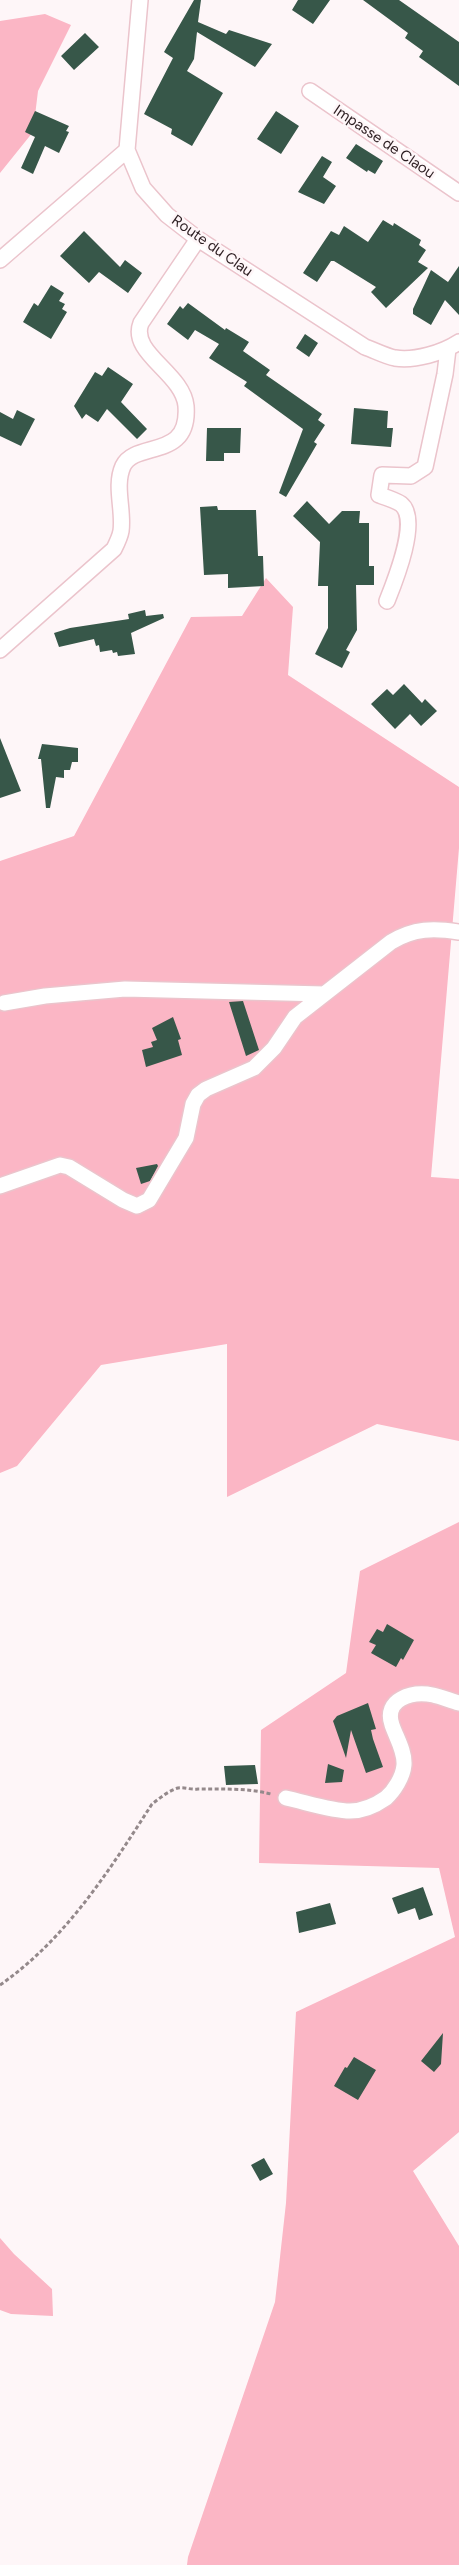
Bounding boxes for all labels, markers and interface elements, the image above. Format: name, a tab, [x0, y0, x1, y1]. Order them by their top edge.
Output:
street label: Impasse de Claou	[330, 101, 438, 183]
street label: Route du Clau	[168, 211, 256, 281]

